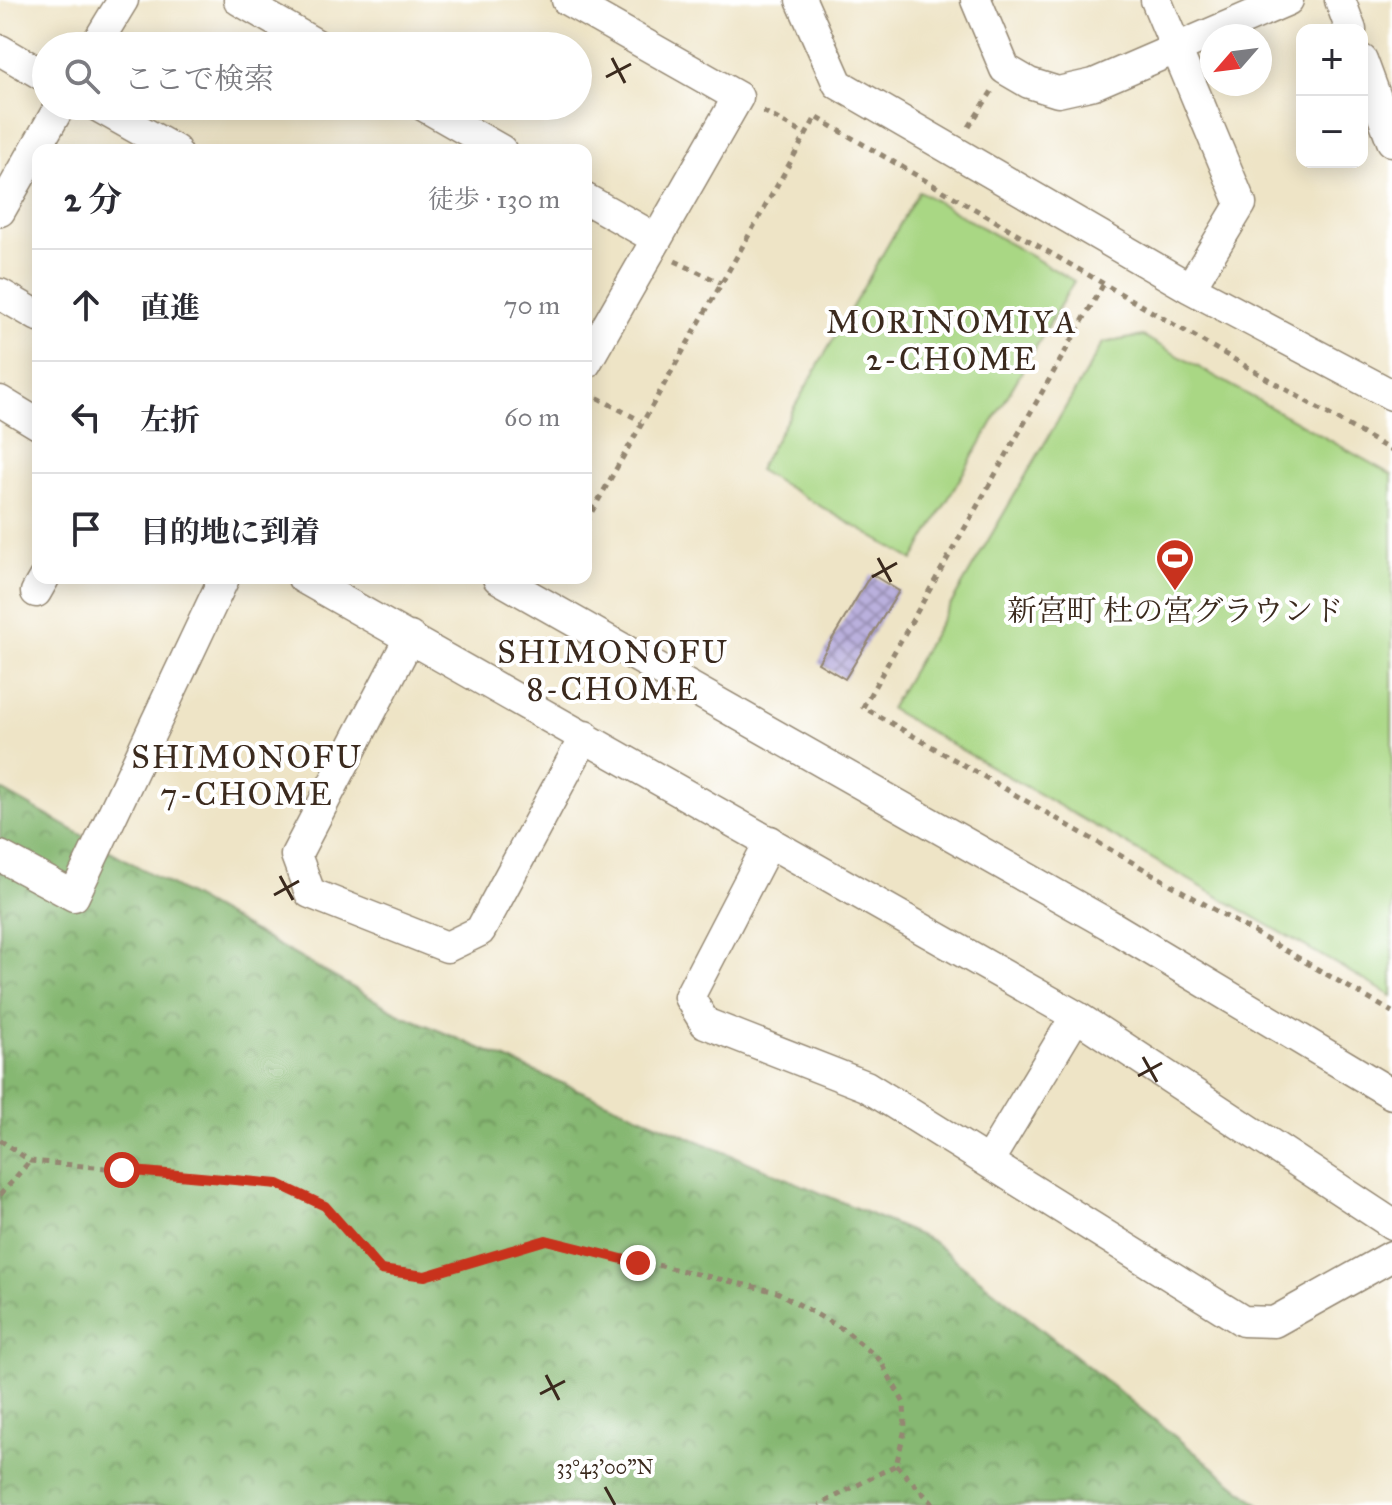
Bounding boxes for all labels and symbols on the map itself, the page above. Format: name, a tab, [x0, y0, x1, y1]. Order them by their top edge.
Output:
north arrow	[1200, 24, 1272, 96]
district label: MORINOMIYA 2-CHOME	[826, 303, 1078, 379]
sports icon: 新宮町 杜の宮グラウンド	[1154, 537, 1196, 592]
place label: 新宮町 杜の宮グラウンド	[1007, 593, 1343, 629]
district label: SHIMONOFU 8-CHOME	[497, 633, 729, 709]
district label: SHIMONOFU 7-CHOME	[131, 738, 363, 814]
route start	[104, 1152, 140, 1188]
route end	[620, 1245, 656, 1281]
text: 33°43'00"N	[557, 1455, 653, 1479]

